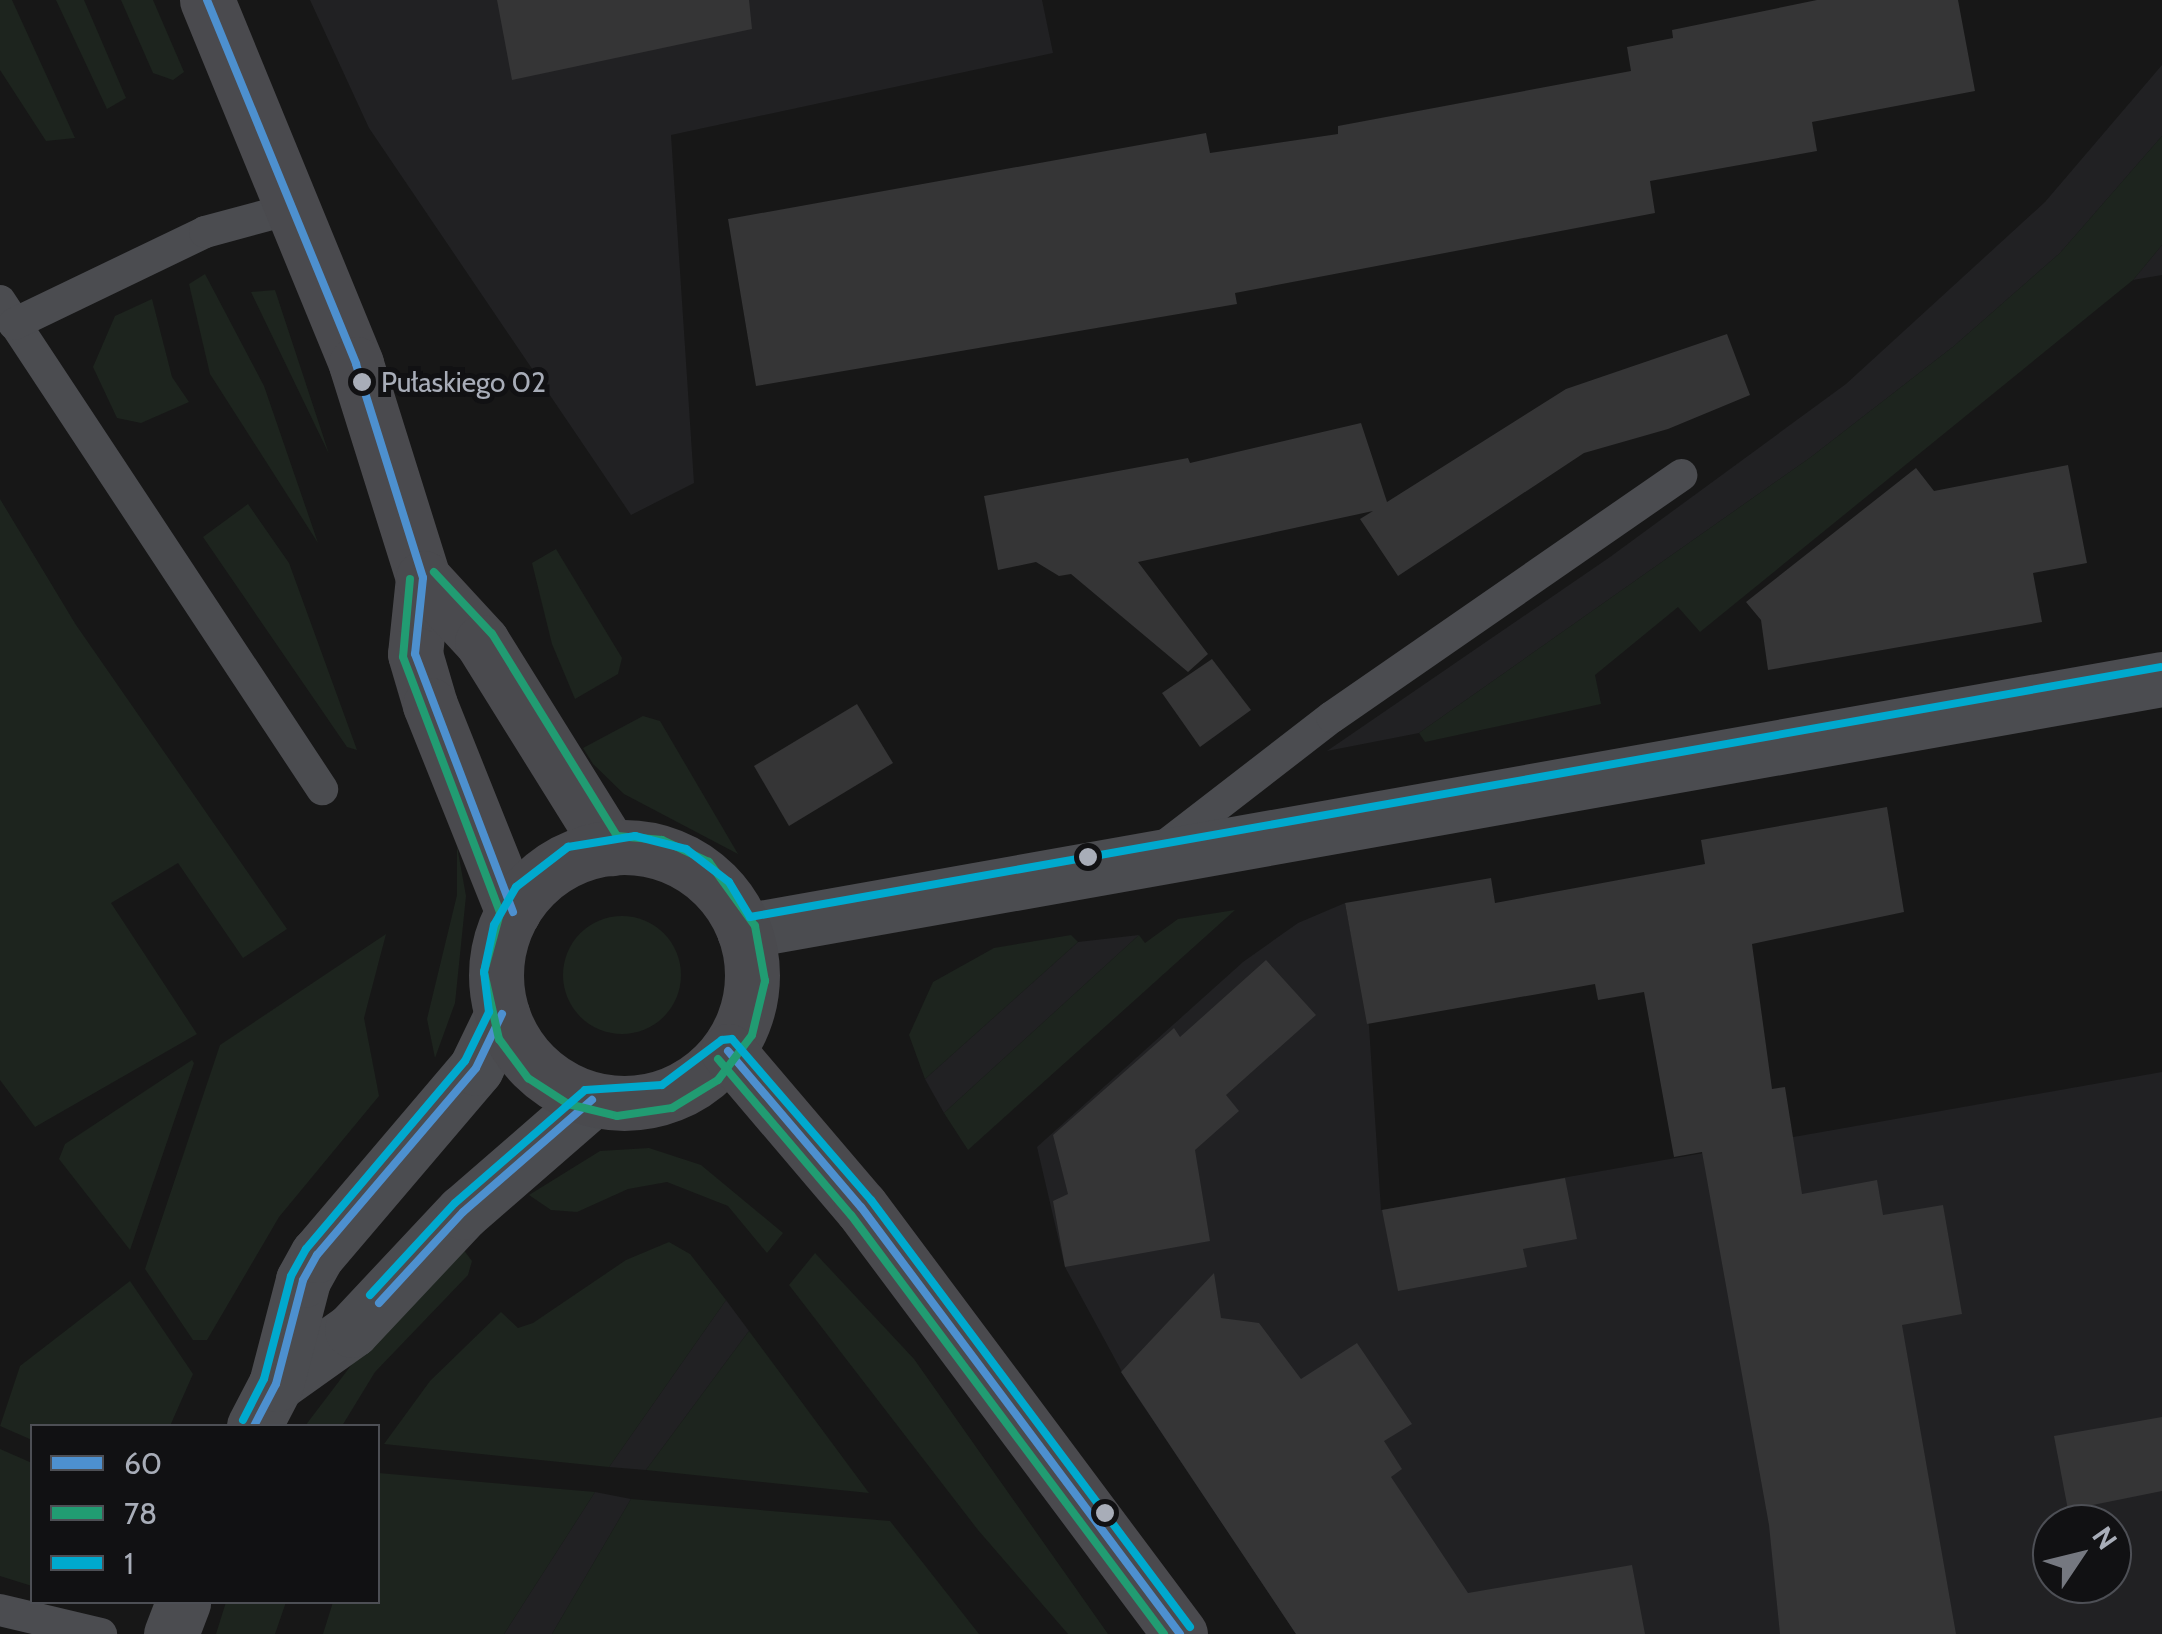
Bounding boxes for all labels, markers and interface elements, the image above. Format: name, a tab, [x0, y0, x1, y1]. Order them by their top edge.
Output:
place label: Pułaskiego 02	[381, 365, 546, 399]
marker: Pułaskiego 02	[352, 372, 372, 392]
unlabelled marker	[1078, 847, 1098, 867]
legend	[30, 1424, 380, 1604]
text: 60	[124, 1445, 162, 1482]
text: 78	[124, 1495, 157, 1532]
unlabelled marker	[1095, 1503, 1115, 1523]
north arrow	[2032, 1504, 2132, 1604]
text: N	[2085, 1520, 2125, 1556]
text: 1	[124, 1545, 134, 1582]

